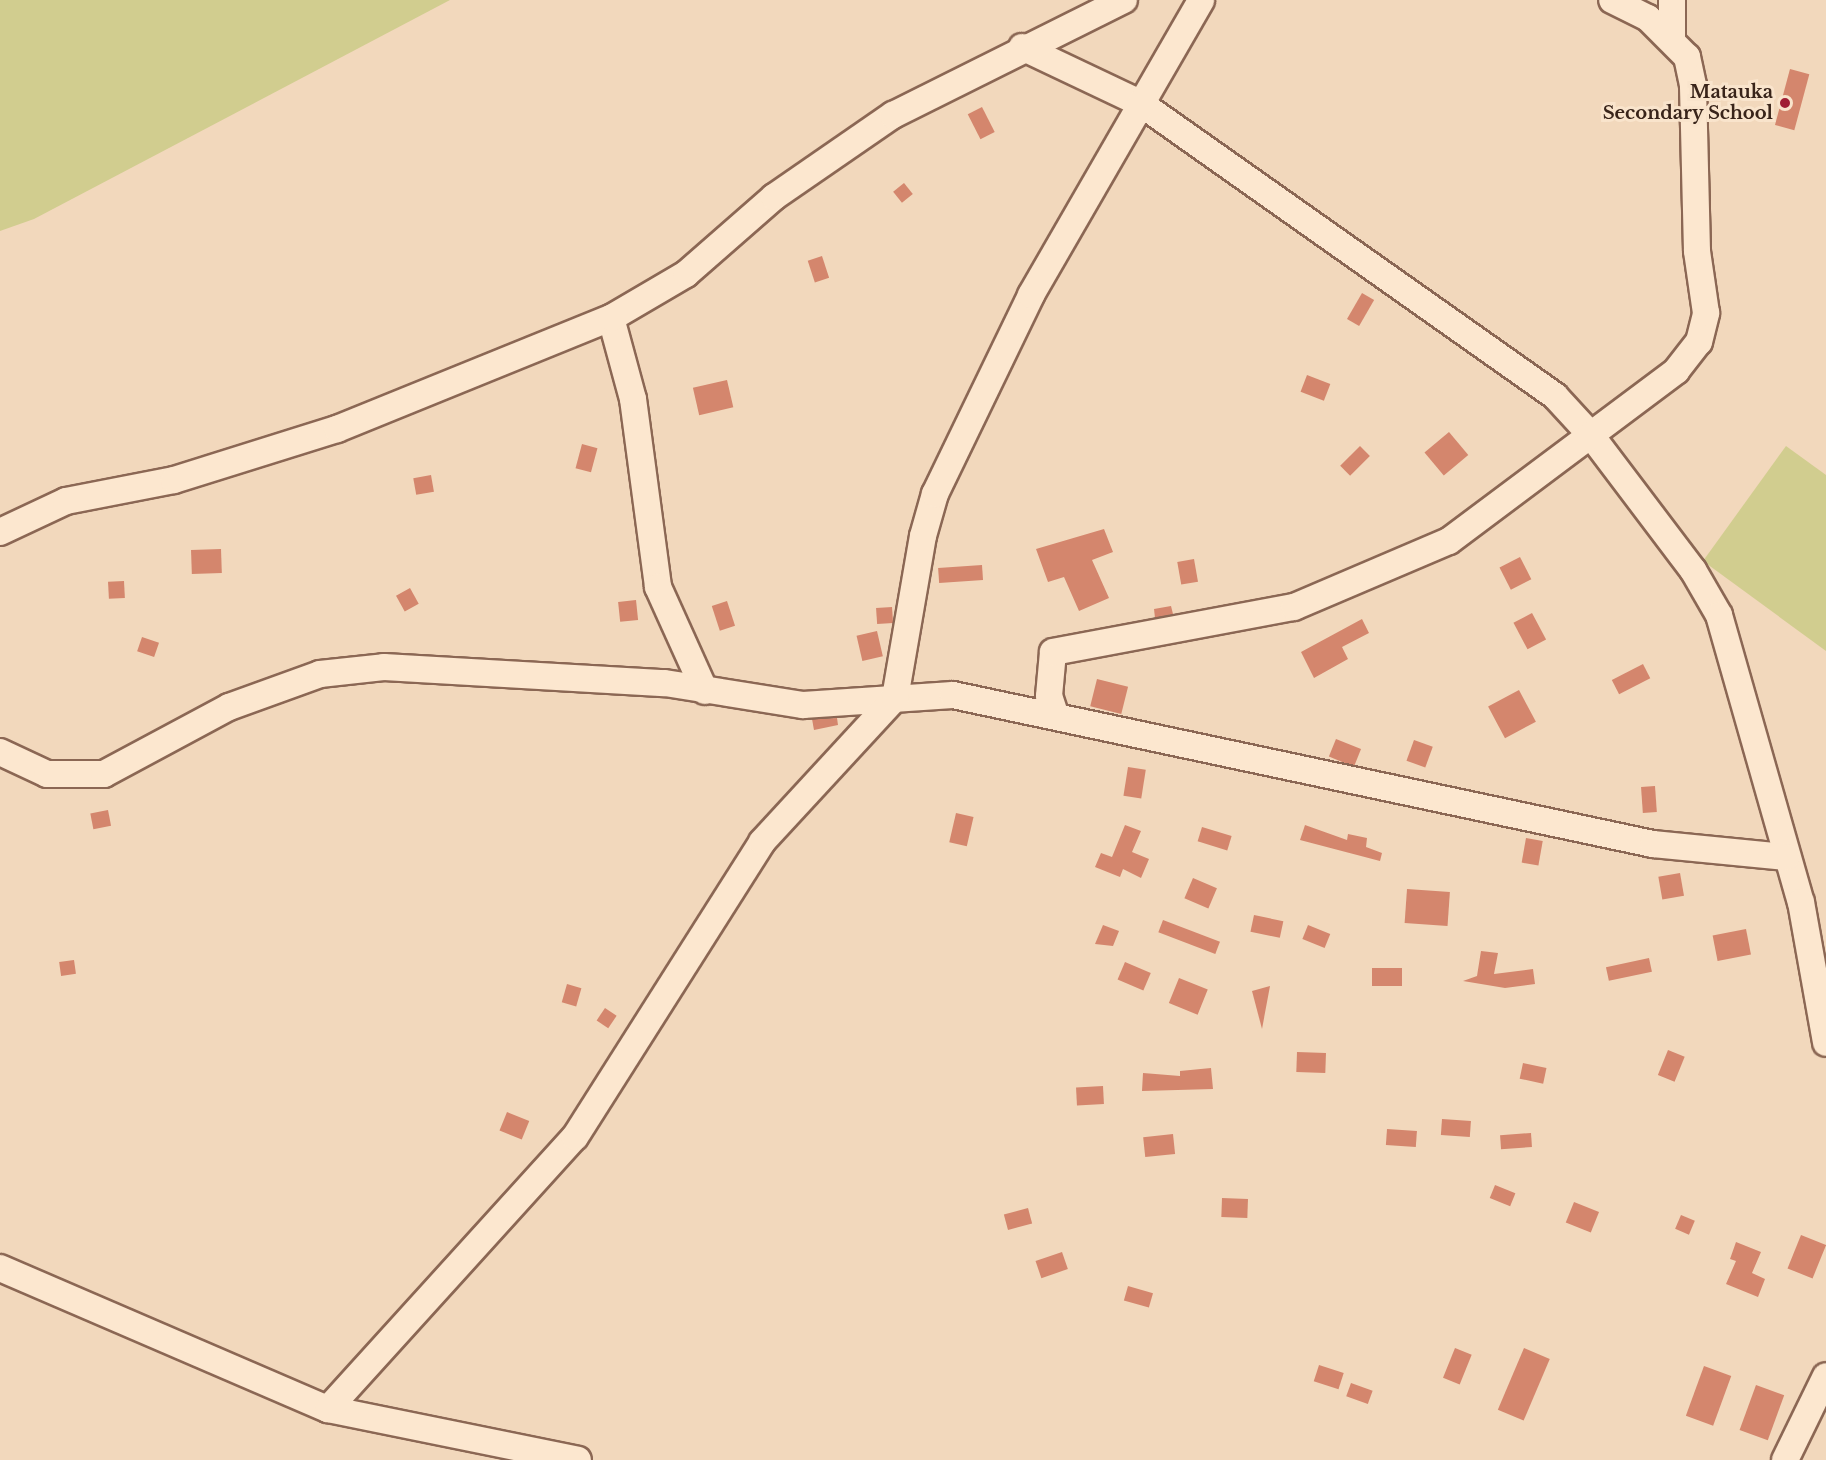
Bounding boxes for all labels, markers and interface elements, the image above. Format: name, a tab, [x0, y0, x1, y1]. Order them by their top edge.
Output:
place label: Matauka Secondary School	[1602, 82, 1773, 124]
marker: Matauka Secondary School	[1778, 96, 1792, 110]

